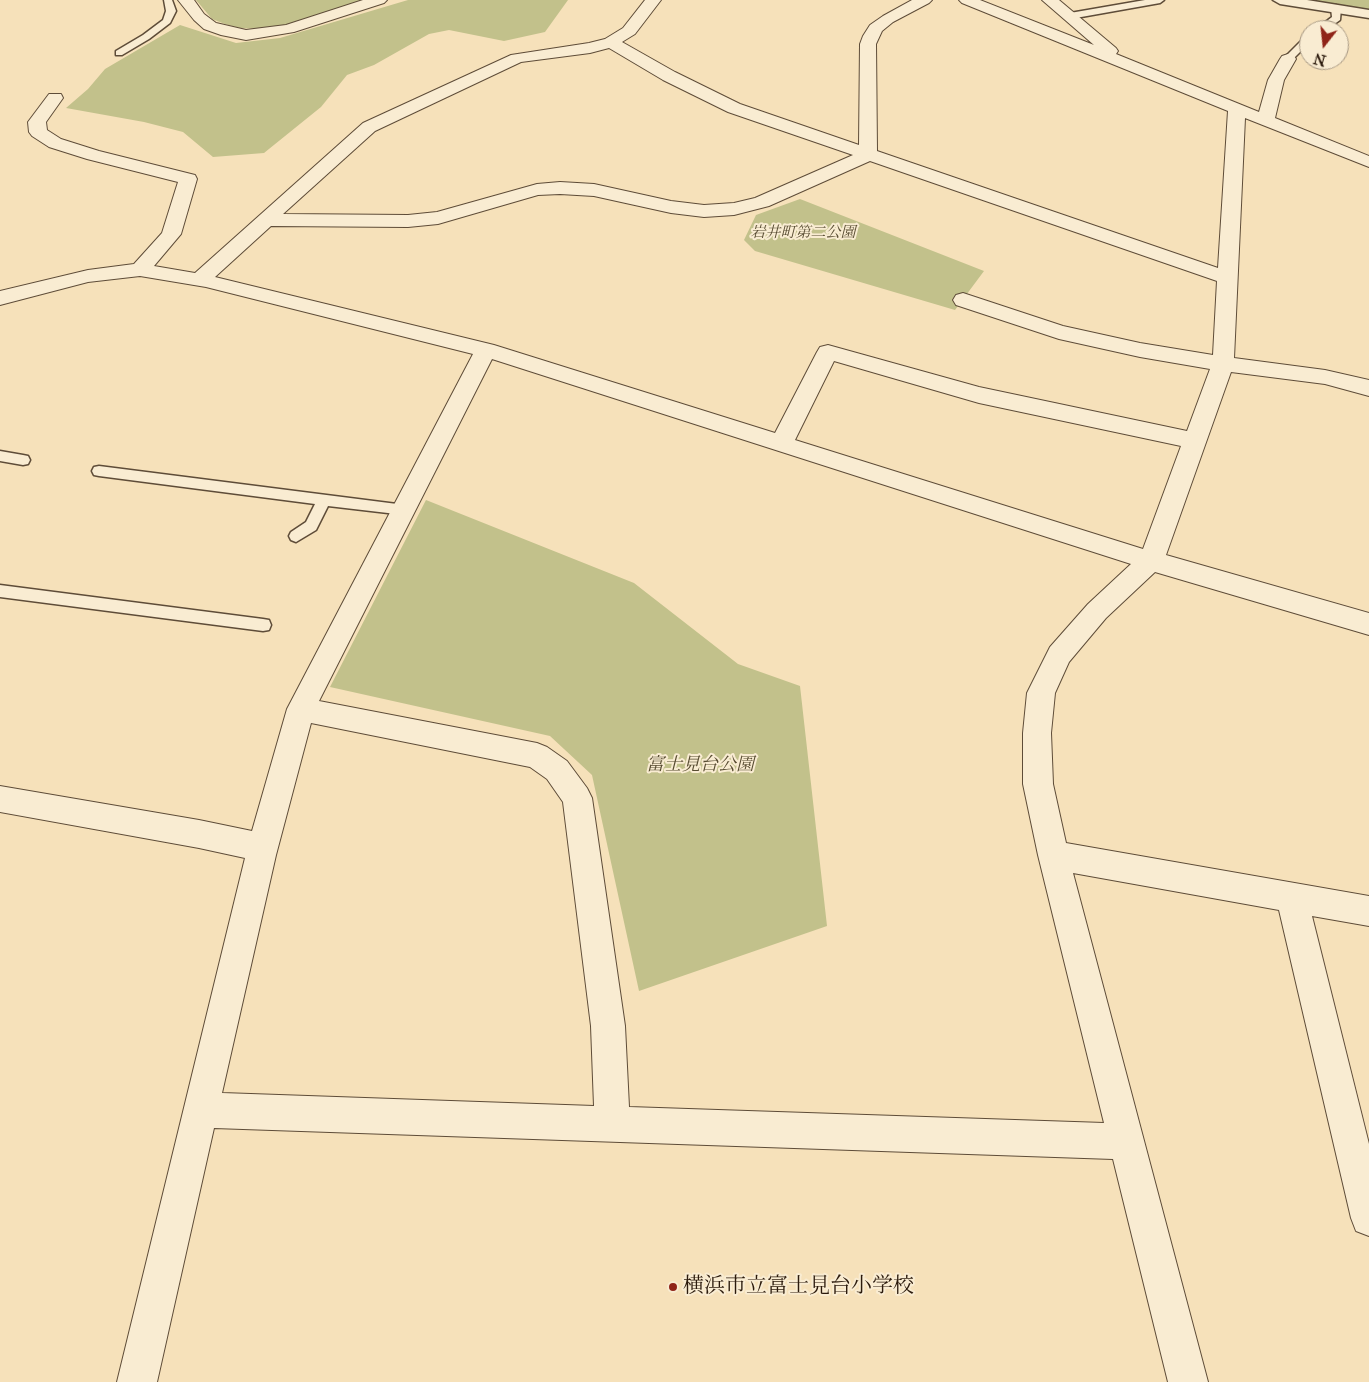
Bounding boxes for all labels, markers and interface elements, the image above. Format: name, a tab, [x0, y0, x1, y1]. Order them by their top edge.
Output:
north arrow	[1299, 20, 1349, 70]
text: N	[1312, 49, 1328, 69]
park label: 岩井町第二公園	[751, 224, 855, 242]
park label: 富士見台公園	[646, 755, 754, 777]
place label: 横浜市立富士見台小学校	[683, 1274, 914, 1300]
marker: 横浜市立富士見台小学校	[667, 1281, 679, 1293]

